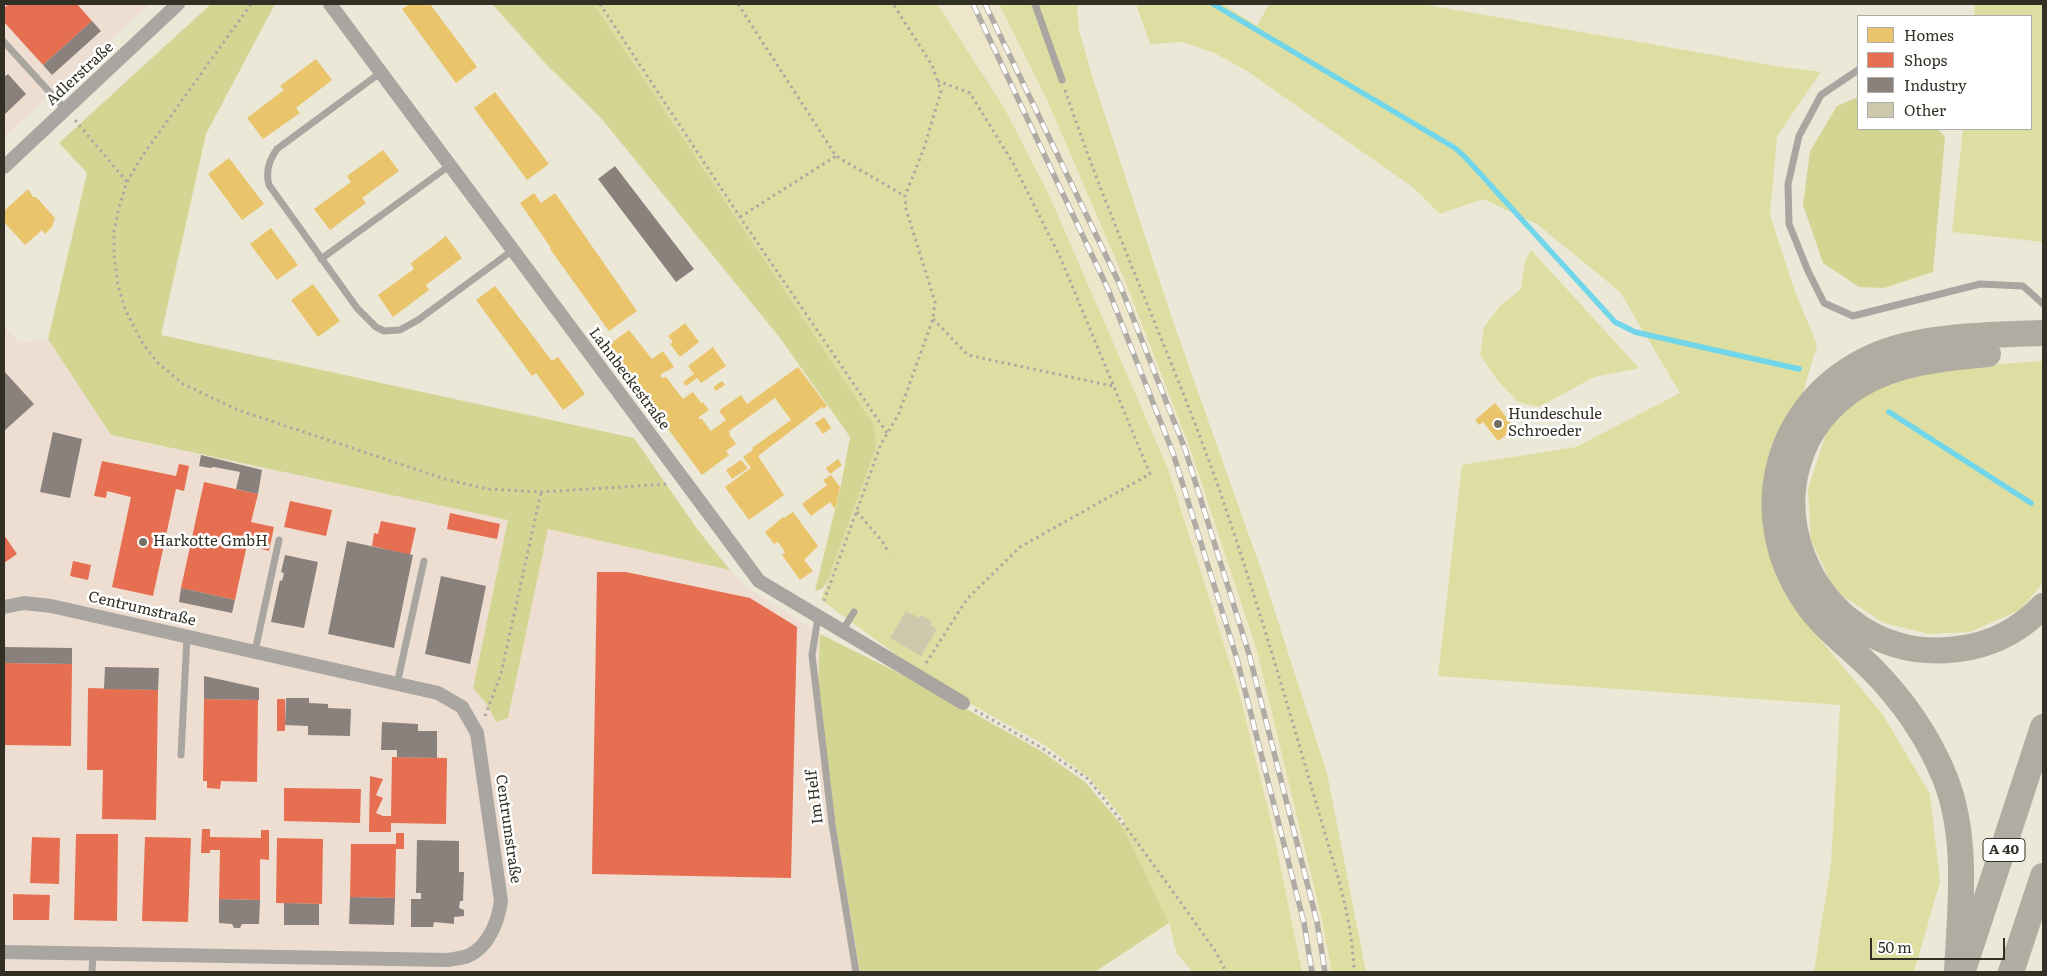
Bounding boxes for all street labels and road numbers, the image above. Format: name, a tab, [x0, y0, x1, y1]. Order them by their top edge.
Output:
street label: Adlerstraße	[43, 38, 117, 110]
street label: Lahnbeckestraße	[585, 324, 673, 434]
street label: Centrumstraße	[86, 588, 198, 630]
street label: Im Helf	[803, 769, 827, 825]
street label: Centrumstraße	[491, 773, 525, 885]
road number: A 40	[1983, 838, 2025, 862]

